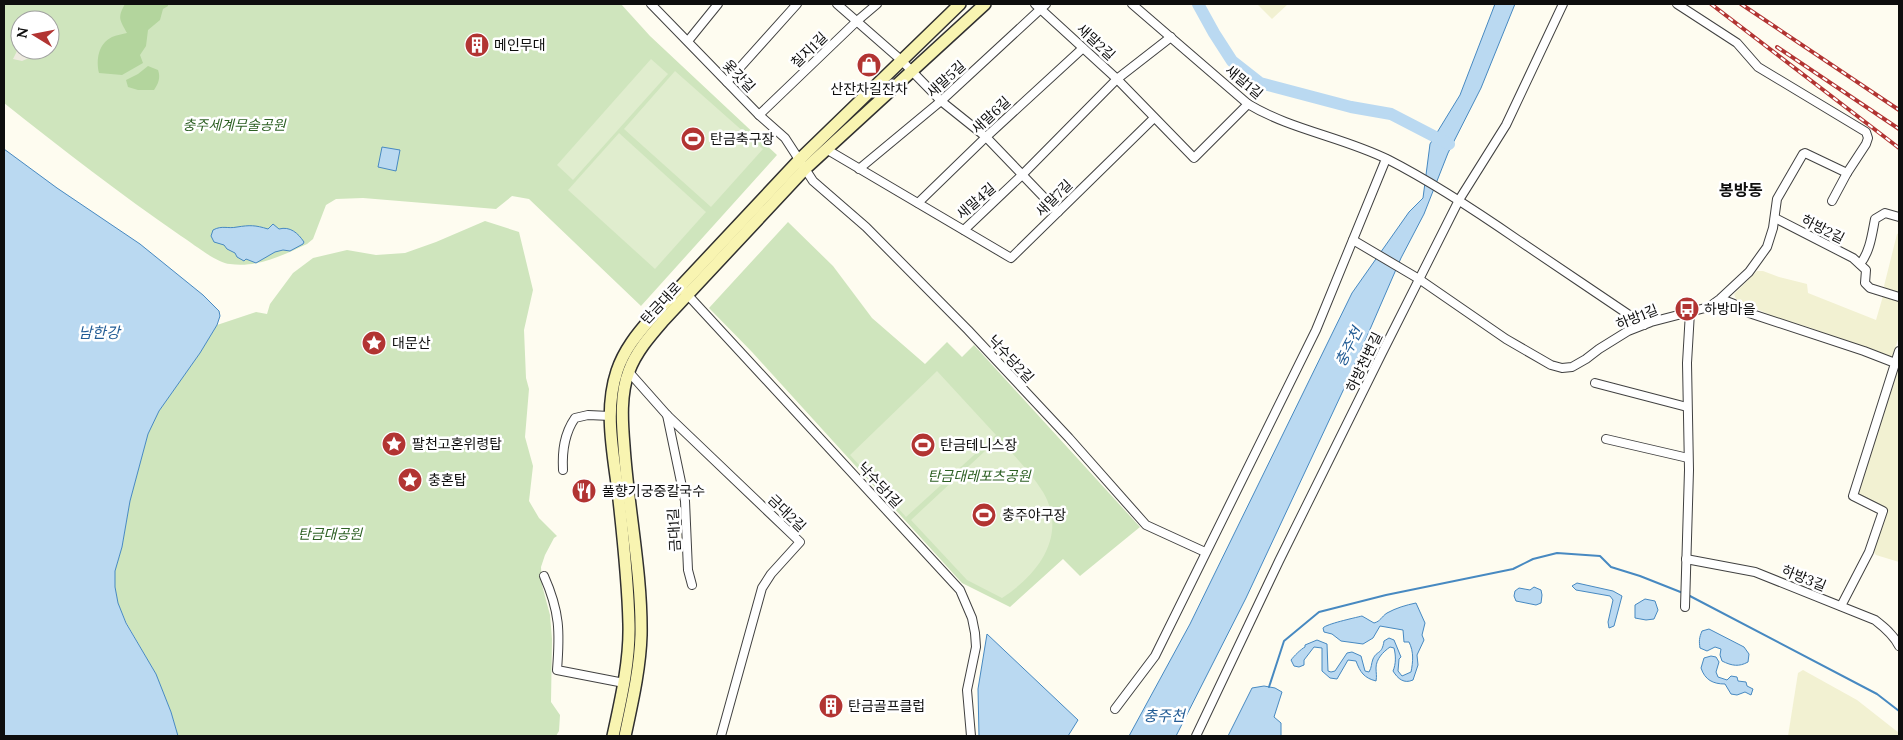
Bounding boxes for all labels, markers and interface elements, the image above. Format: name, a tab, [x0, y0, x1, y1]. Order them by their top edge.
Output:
north arrow	[10, 10, 60, 60]
street label: 새말2길	[1073, 20, 1119, 64]
text: N	[12, 26, 32, 40]
street label: 칠지1길	[787, 28, 831, 72]
building icon: 메인무대	[464, 32, 490, 58]
place label: 메인무대	[494, 36, 546, 54]
shop icon: 산잔차길잔차	[856, 52, 882, 78]
street label: 옻갓길	[719, 56, 759, 96]
street label: 새말5길	[923, 57, 969, 101]
street label: 새말1길	[1221, 61, 1267, 103]
place label: 산잔차길잔차	[830, 80, 908, 98]
street label: 새말6길	[968, 92, 1014, 138]
park label: 충주세계무술공원	[182, 116, 287, 134]
sports icon: 탄금축구장	[680, 126, 706, 152]
place label: 탄금축구장	[710, 130, 775, 148]
street label: 새말7길	[1032, 176, 1076, 220]
street label: 새말4길	[953, 179, 999, 223]
district label: 봉방동	[1719, 180, 1763, 200]
street label: 하방2길	[1798, 211, 1848, 247]
street label: 탄금대로	[637, 278, 685, 328]
bus stop icon: 하방마을	[1674, 296, 1700, 322]
street label: 하방1길	[1613, 300, 1661, 334]
place label: 하방마을	[1704, 300, 1756, 318]
water label: 충주천	[1331, 322, 1367, 370]
water label: 남한강	[78, 323, 122, 342]
street label: 하방천변길	[1342, 329, 1386, 395]
place icon: 대문산	[361, 330, 387, 356]
street label: 낙수당2길	[984, 331, 1038, 387]
place label: 대문산	[392, 334, 431, 352]
place icon: 팔천고혼위령탑	[381, 431, 407, 457]
sports icon: 탄금테니스장	[910, 432, 936, 458]
place label: 팔천고혼위령탑	[412, 435, 502, 453]
place label: 탄금테니스장	[940, 436, 1017, 454]
street label: 낙수당1길	[854, 458, 906, 512]
place icon: 충혼탑	[397, 467, 423, 493]
park label: 탄금대레포츠공원	[927, 467, 1032, 485]
place label: 충혼탑	[428, 471, 467, 489]
restaurant icon: 풀향기궁중칼국수	[571, 478, 597, 504]
place label: 풀향기궁중칼국수	[602, 482, 705, 500]
street label: 금대2길	[764, 490, 810, 536]
sports icon: 충주야구장	[971, 502, 997, 528]
place label: 충주야구장	[1002, 506, 1067, 524]
street label: 금대1길	[664, 508, 684, 552]
park label: 탄금대공원	[298, 525, 363, 543]
street label: 하방3길	[1779, 561, 1829, 595]
building icon: 탄금골프클럽	[818, 693, 844, 719]
place label: 탄금골프클럽	[848, 697, 925, 715]
water label: 충주천	[1143, 706, 1187, 725]

